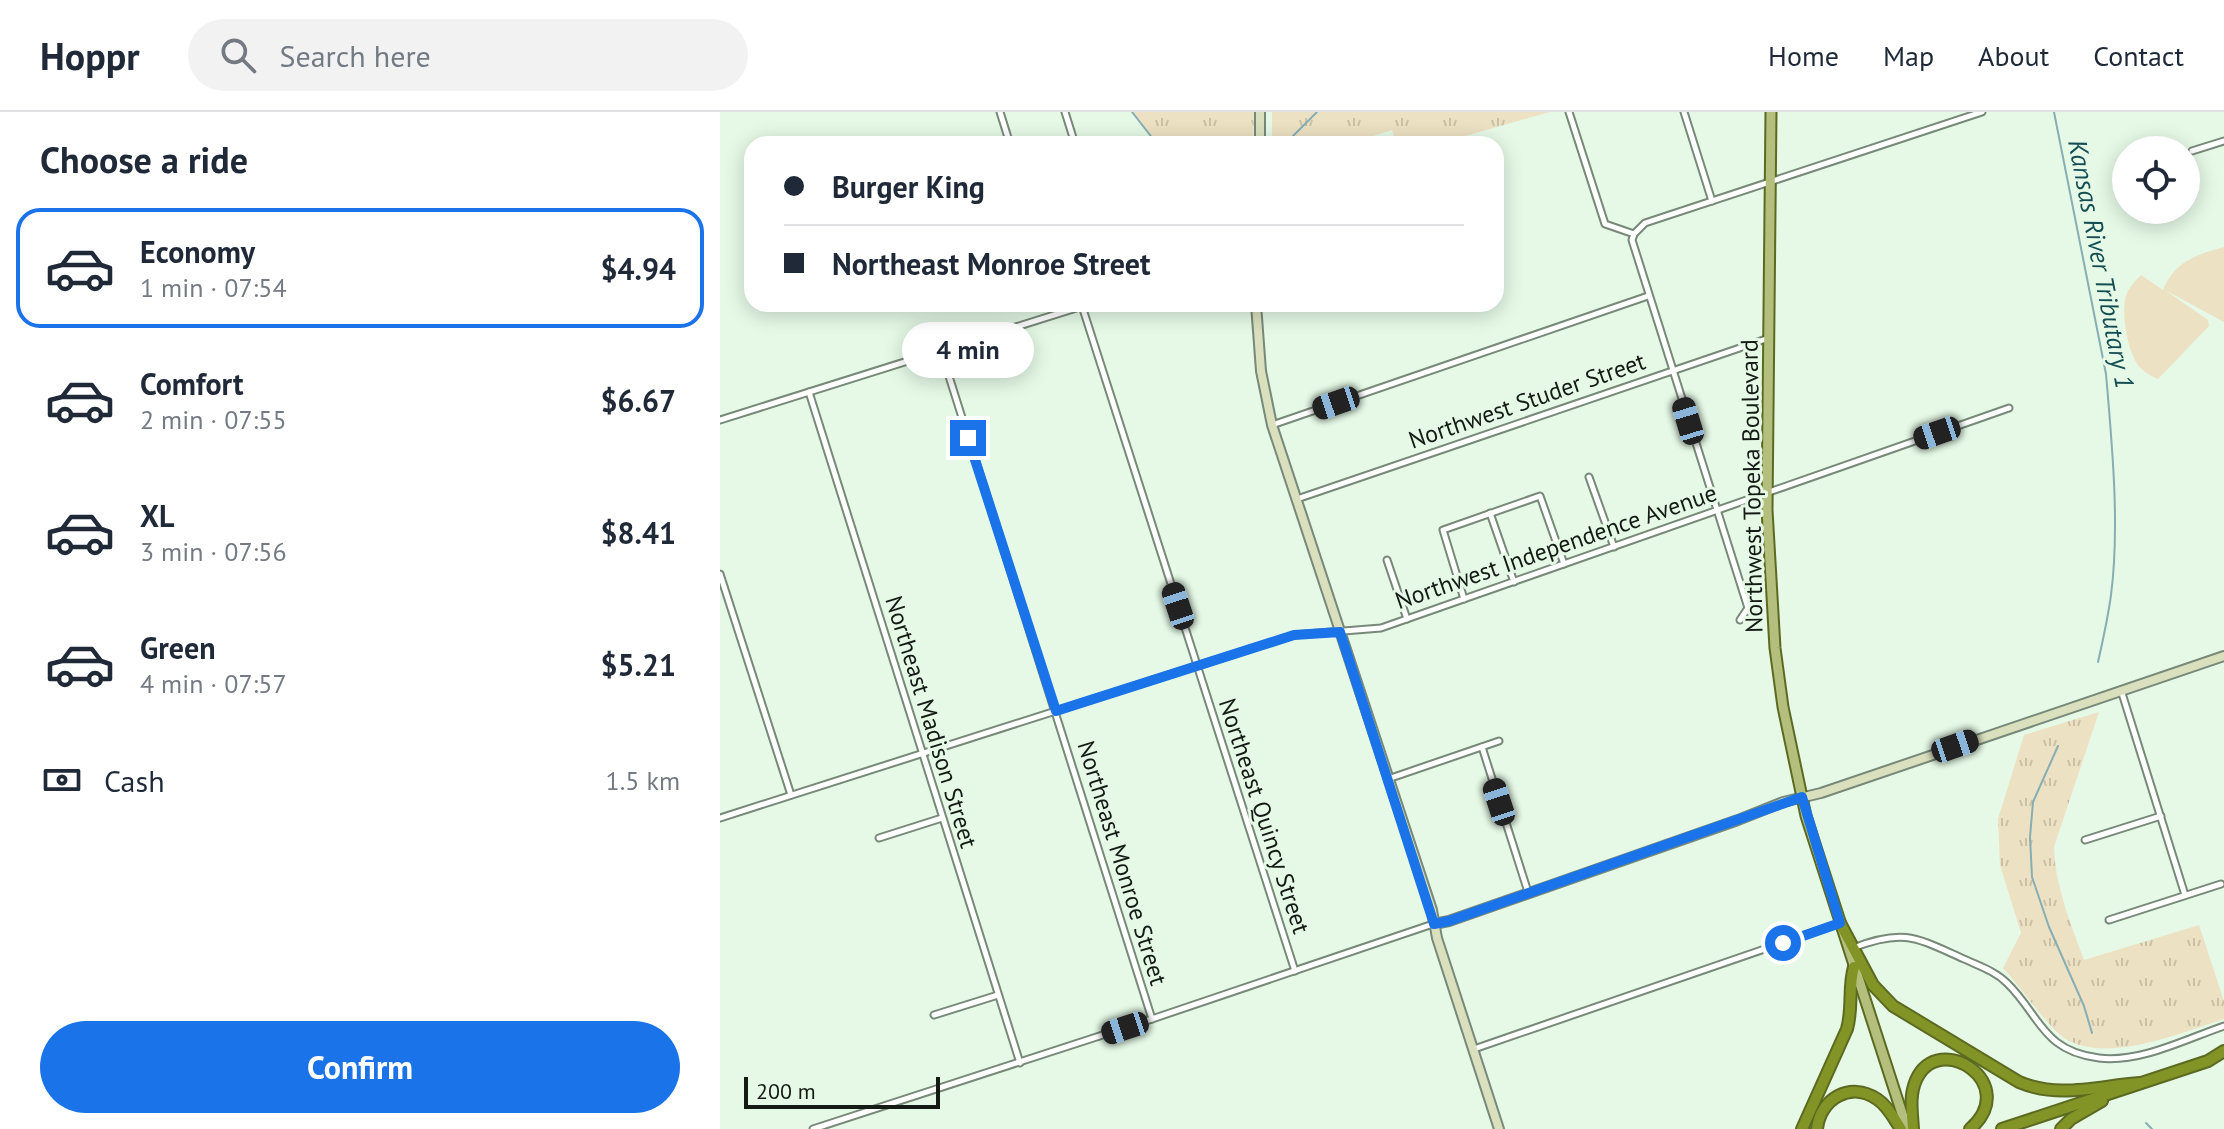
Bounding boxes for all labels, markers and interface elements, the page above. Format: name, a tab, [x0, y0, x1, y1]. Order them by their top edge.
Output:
search box	[188, 19, 748, 91]
text: Hoppr	[40, 31, 140, 80]
icon: search	[216, 33, 260, 77]
text: Search here	[280, 36, 431, 75]
text: Home	[1768, 37, 1839, 74]
text: Map	[1883, 37, 1934, 74]
text: About	[1978, 37, 2049, 74]
text: Contact	[2093, 37, 2184, 74]
text: Choose a ride	[40, 136, 248, 183]
water label: Kansas River Tributary 1	[2061, 136, 2142, 391]
map controls	[2112, 136, 2200, 224]
button: locate	[2112, 136, 2200, 224]
text: Burger King	[832, 167, 985, 206]
icon: car	[44, 232, 116, 304]
text: Economy	[140, 232, 255, 271]
text: Northeast Monroe Street	[832, 244, 1151, 283]
text: $4.94	[601, 249, 676, 288]
text: 1 min · 07:54	[140, 271, 287, 304]
callout: 4 min	[902, 322, 1034, 378]
text: 4 min	[936, 333, 1000, 366]
street label: Northwest Topeka Boulevard	[1733, 339, 1770, 633]
street label: Northwest Studer Street	[1404, 345, 1649, 456]
icon: car	[44, 364, 116, 436]
text: Comfort	[140, 364, 243, 403]
text: $6.67	[601, 381, 676, 420]
car	[1309, 384, 1363, 422]
car	[1670, 395, 1706, 447]
text: 2 min · 07:55	[140, 403, 287, 436]
car	[1910, 414, 1964, 452]
route end	[950, 420, 986, 456]
street label: Northwest Independence Avenue	[1391, 477, 1721, 616]
icon: car	[44, 496, 116, 568]
text: XL	[140, 496, 174, 535]
text: $8.41	[601, 513, 676, 552]
text: 3 min · 07:56	[140, 535, 287, 568]
car	[1159, 579, 1197, 633]
street label: Northeast Madison Street	[878, 592, 985, 852]
icon: car	[44, 628, 116, 700]
text: Green	[140, 628, 215, 667]
text: $5.21	[601, 645, 676, 684]
text: 4 min · 07:57	[140, 667, 287, 700]
street label: Northeast Quincy Street	[1212, 694, 1317, 937]
car	[1928, 727, 1982, 765]
street label: Northeast Monroe Street	[1071, 737, 1174, 989]
icon: cash	[40, 758, 84, 802]
text: Cash	[104, 761, 165, 800]
text: 1.5 km	[606, 764, 680, 797]
car	[1480, 775, 1518, 829]
route start	[1765, 925, 1801, 961]
car	[1098, 1009, 1152, 1047]
button: Confirm	[40, 1021, 680, 1113]
scale bar	[744, 1073, 940, 1109]
text: 200 m	[756, 1077, 816, 1105]

